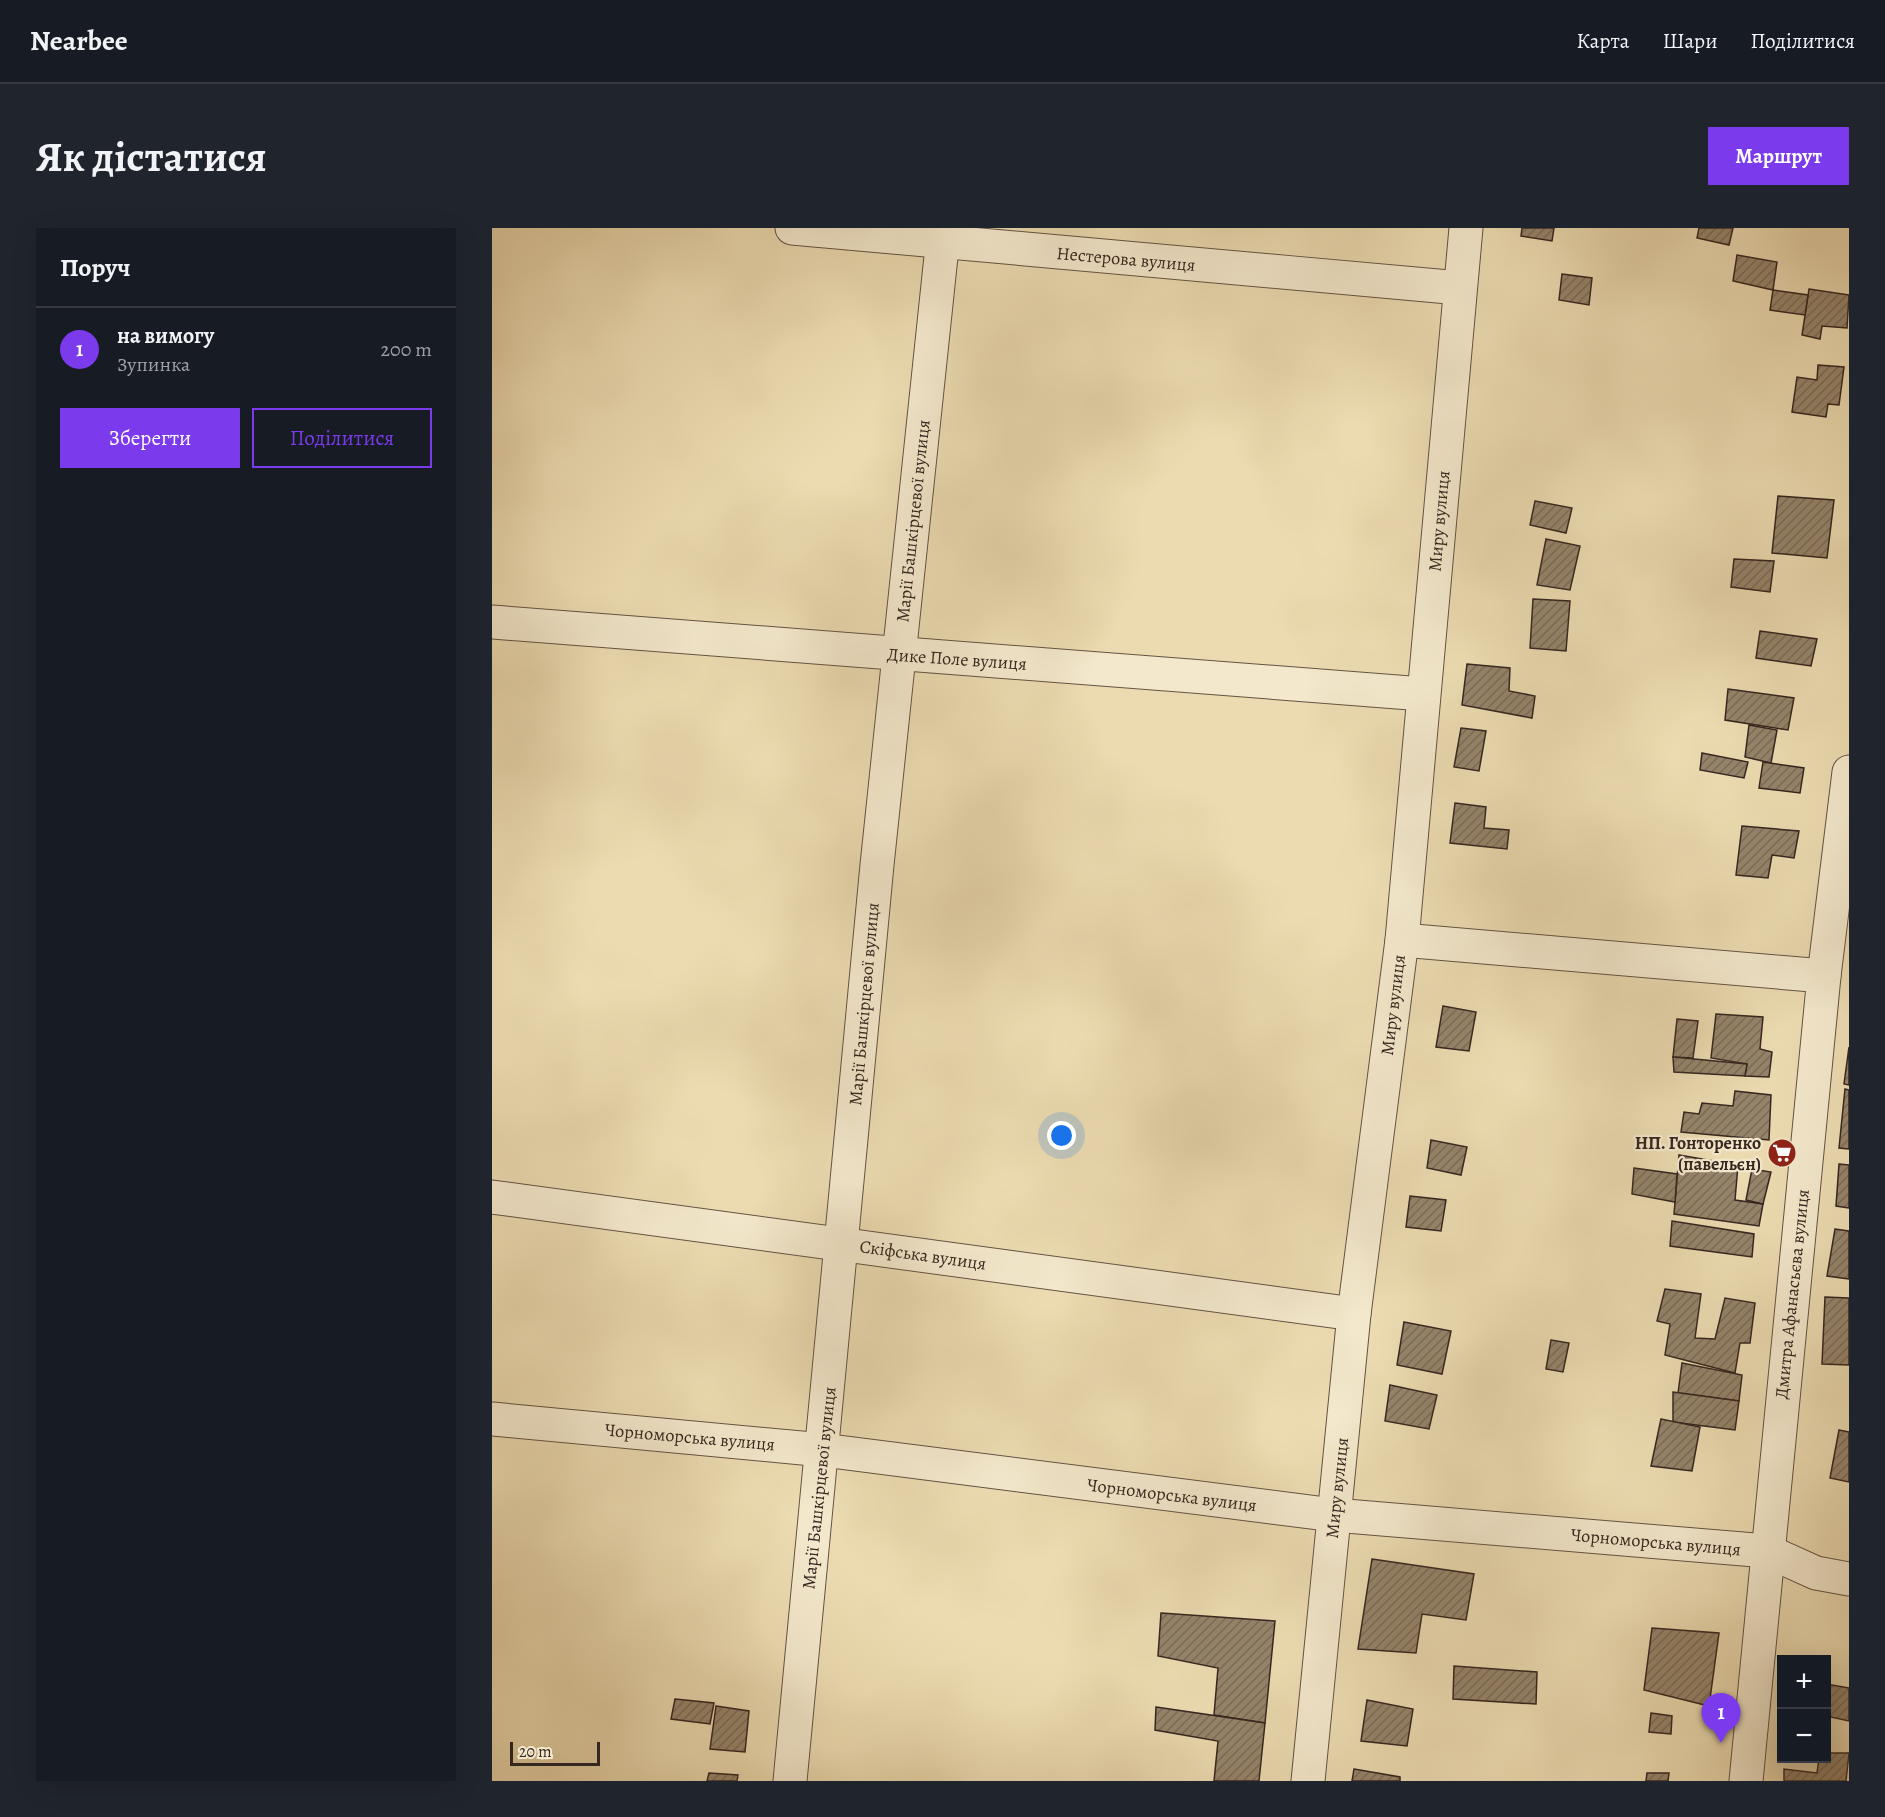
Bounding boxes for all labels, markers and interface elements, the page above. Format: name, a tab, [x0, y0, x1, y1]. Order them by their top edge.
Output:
text: Nearbee	[30, 22, 128, 60]
text: Карта	[1577, 27, 1629, 55]
text: Шари	[1662, 27, 1717, 55]
text: Поділитися	[1750, 27, 1855, 55]
button: Маршрут	[1708, 127, 1849, 185]
text: Як дістатися	[36, 128, 267, 185]
street label: Нестерова вулиця	[1056, 241, 1196, 277]
text: Поруч	[60, 250, 131, 285]
text: на вимогу	[117, 321, 214, 351]
text: 1	[76, 336, 83, 363]
text: 200 m	[381, 336, 432, 363]
text: Зупинка	[117, 351, 190, 378]
button: Зберегти	[60, 408, 240, 468]
button: Поділитися	[252, 408, 432, 468]
street label: Марії Башкірцевої вулиця	[890, 418, 936, 624]
street label: Миру вулиця	[1423, 469, 1455, 573]
street label: Дике Поле вулиця	[886, 642, 1028, 676]
street label: Марії Башкірцевої вулиця	[843, 902, 885, 1106]
street label: Миру вулиця	[1375, 953, 1411, 1057]
your location	[1047, 1121, 1076, 1150]
place label: НП. Гонторенко (павельєн)	[1635, 1131, 1761, 1176]
supermarket icon: НП. Гонторенко (павельєн)	[1766, 1137, 1798, 1169]
street label: Дмитра Афанасьєва вулиця	[1769, 1188, 1815, 1400]
street label: Скіфська вулиця	[858, 1234, 988, 1276]
street label: Марії Башкірцевої вулиця	[796, 1385, 842, 1591]
street label: Чорноморська вулиця	[604, 1418, 776, 1456]
street label: Миру вулиця	[1320, 1436, 1354, 1540]
street label: Чорноморська вулиця	[1086, 1473, 1258, 1517]
street label: Чорноморська вулиця	[1570, 1523, 1742, 1561]
map controls	[1777, 1655, 1831, 1763]
button: +	[1777, 1655, 1831, 1709]
pin: 1	[1702, 1694, 1740, 1743]
button: −	[1777, 1709, 1831, 1763]
scale bar	[510, 1739, 600, 1766]
text: 20 m	[519, 1741, 552, 1763]

